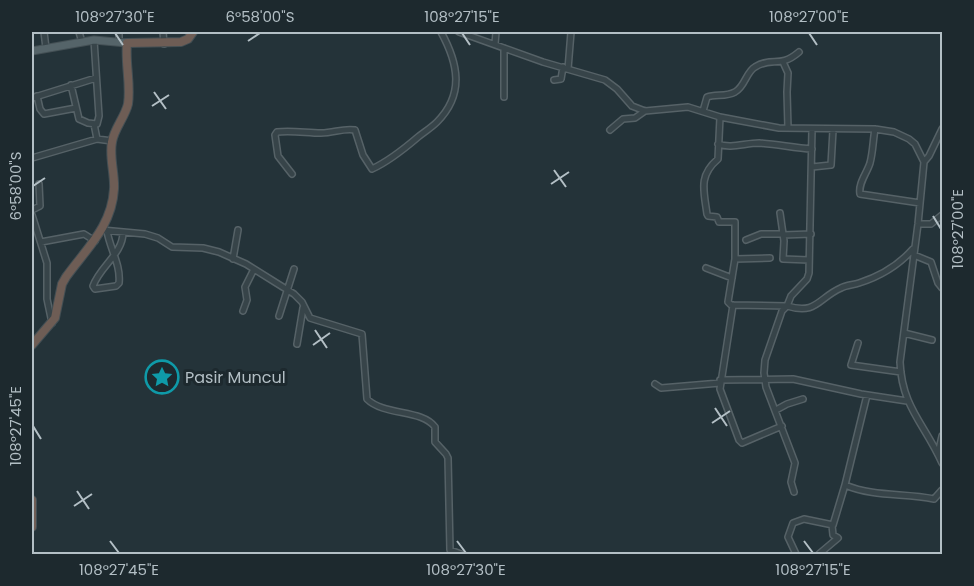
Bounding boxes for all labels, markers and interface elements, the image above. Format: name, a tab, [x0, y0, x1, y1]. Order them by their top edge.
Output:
text: 108°27'30"E	[75, 6, 155, 27]
text: 6°58'00"S	[226, 6, 294, 27]
text: 108°27'15"E	[424, 6, 500, 27]
text: 108°27'00"E	[769, 6, 849, 27]
text: 6°58'00"S	[5, 152, 26, 220]
text: 108°27'00"E	[947, 189, 968, 269]
place icon: Pasir Muncul	[144, 359, 180, 395]
place label: Pasir Muncul	[185, 366, 286, 389]
text: 108°27'45"E	[5, 386, 26, 466]
text: 108°27'45"E	[79, 559, 159, 580]
text: 108°27'30"E	[426, 559, 506, 580]
text: 108°27'15"E	[775, 559, 851, 580]

